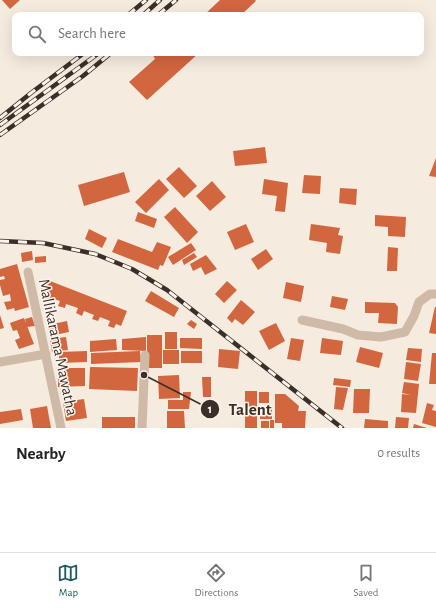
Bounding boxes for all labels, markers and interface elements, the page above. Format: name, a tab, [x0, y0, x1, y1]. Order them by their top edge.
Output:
search box	[12, 12, 424, 56]
icon: search	[26, 23, 48, 45]
text: Search here	[58, 26, 126, 41]
street label: Mallikarama Mawatha	[36, 277, 80, 417]
callout: Talent	[200, 394, 279, 423]
text: Talent	[229, 401, 272, 418]
text: 1	[208, 403, 212, 415]
text: Nearby	[16, 445, 66, 462]
text: 0 results	[377, 447, 420, 460]
tab: Map	[57, 562, 79, 599]
tab: Directions	[194, 562, 238, 599]
tab: Saved	[353, 562, 378, 599]

